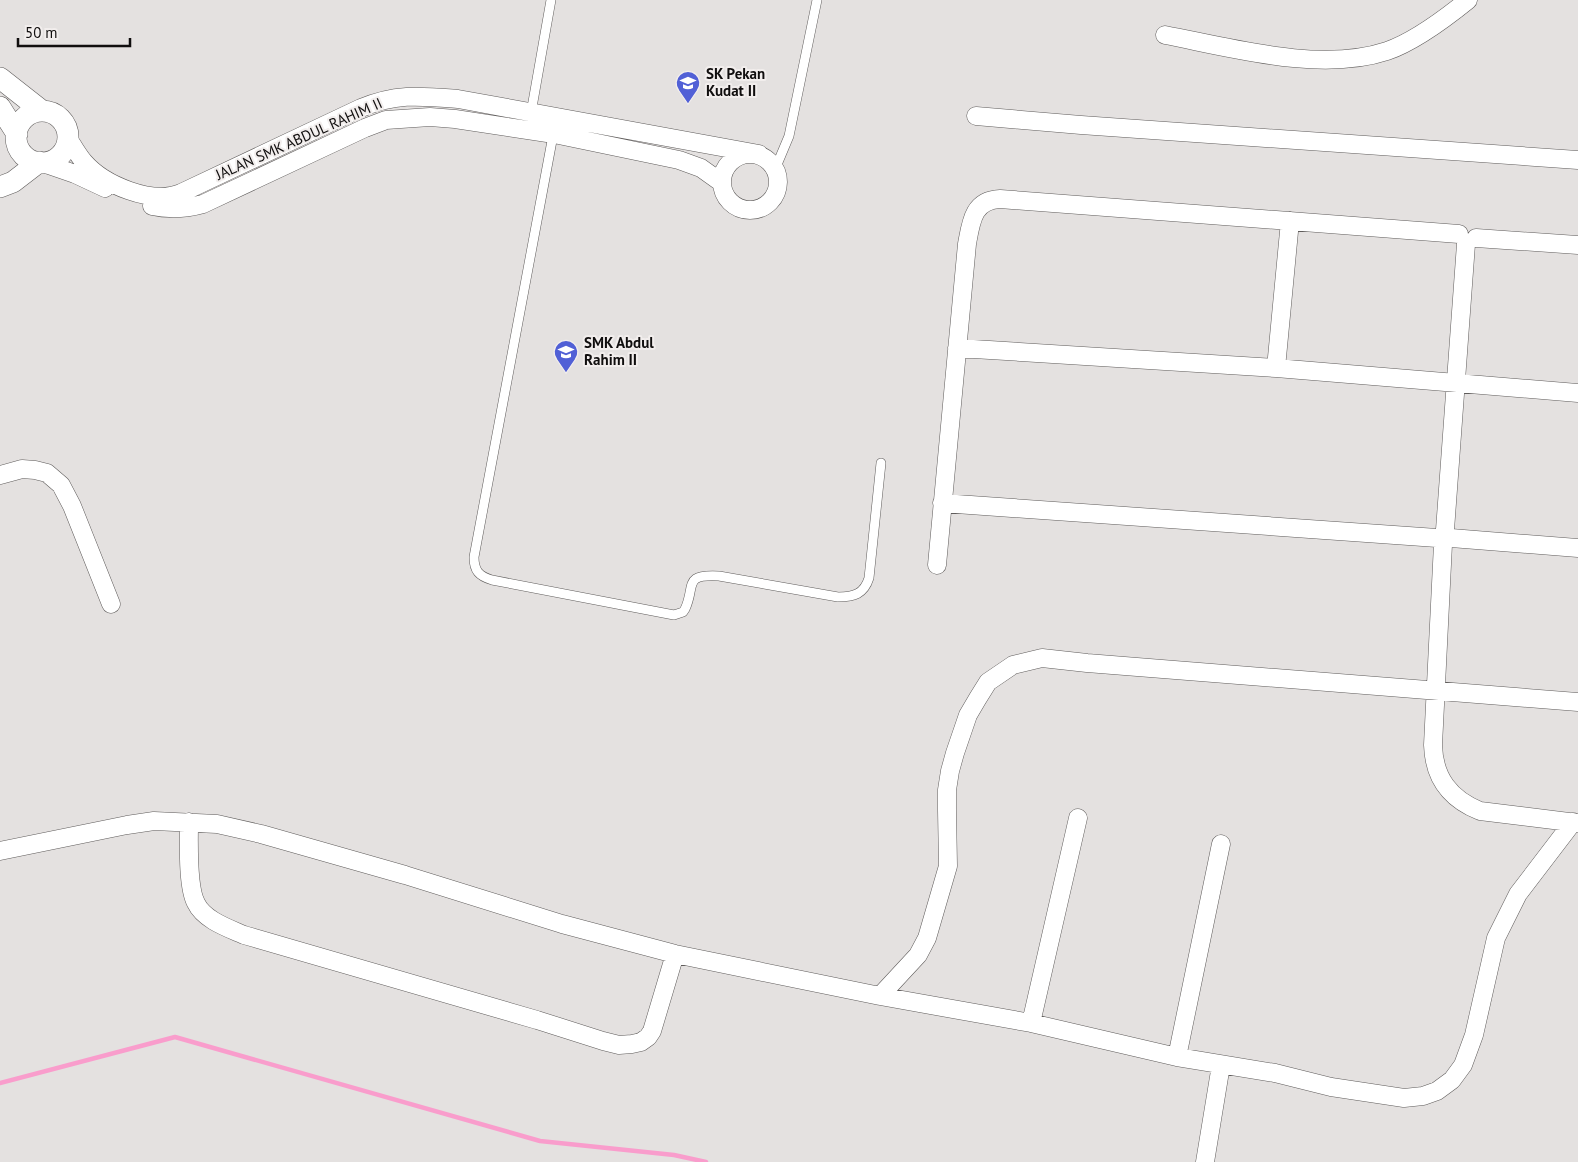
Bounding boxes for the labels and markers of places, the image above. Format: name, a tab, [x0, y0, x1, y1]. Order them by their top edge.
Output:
place label: SK Pekan Kudat II	[706, 64, 765, 100]
school or university icon: SK Pekan Kudat II	[675, 70, 701, 104]
place label: SMK Abdul Rahim II	[584, 333, 654, 369]
school or university icon: SMK Abdul Rahim II	[553, 339, 579, 373]

